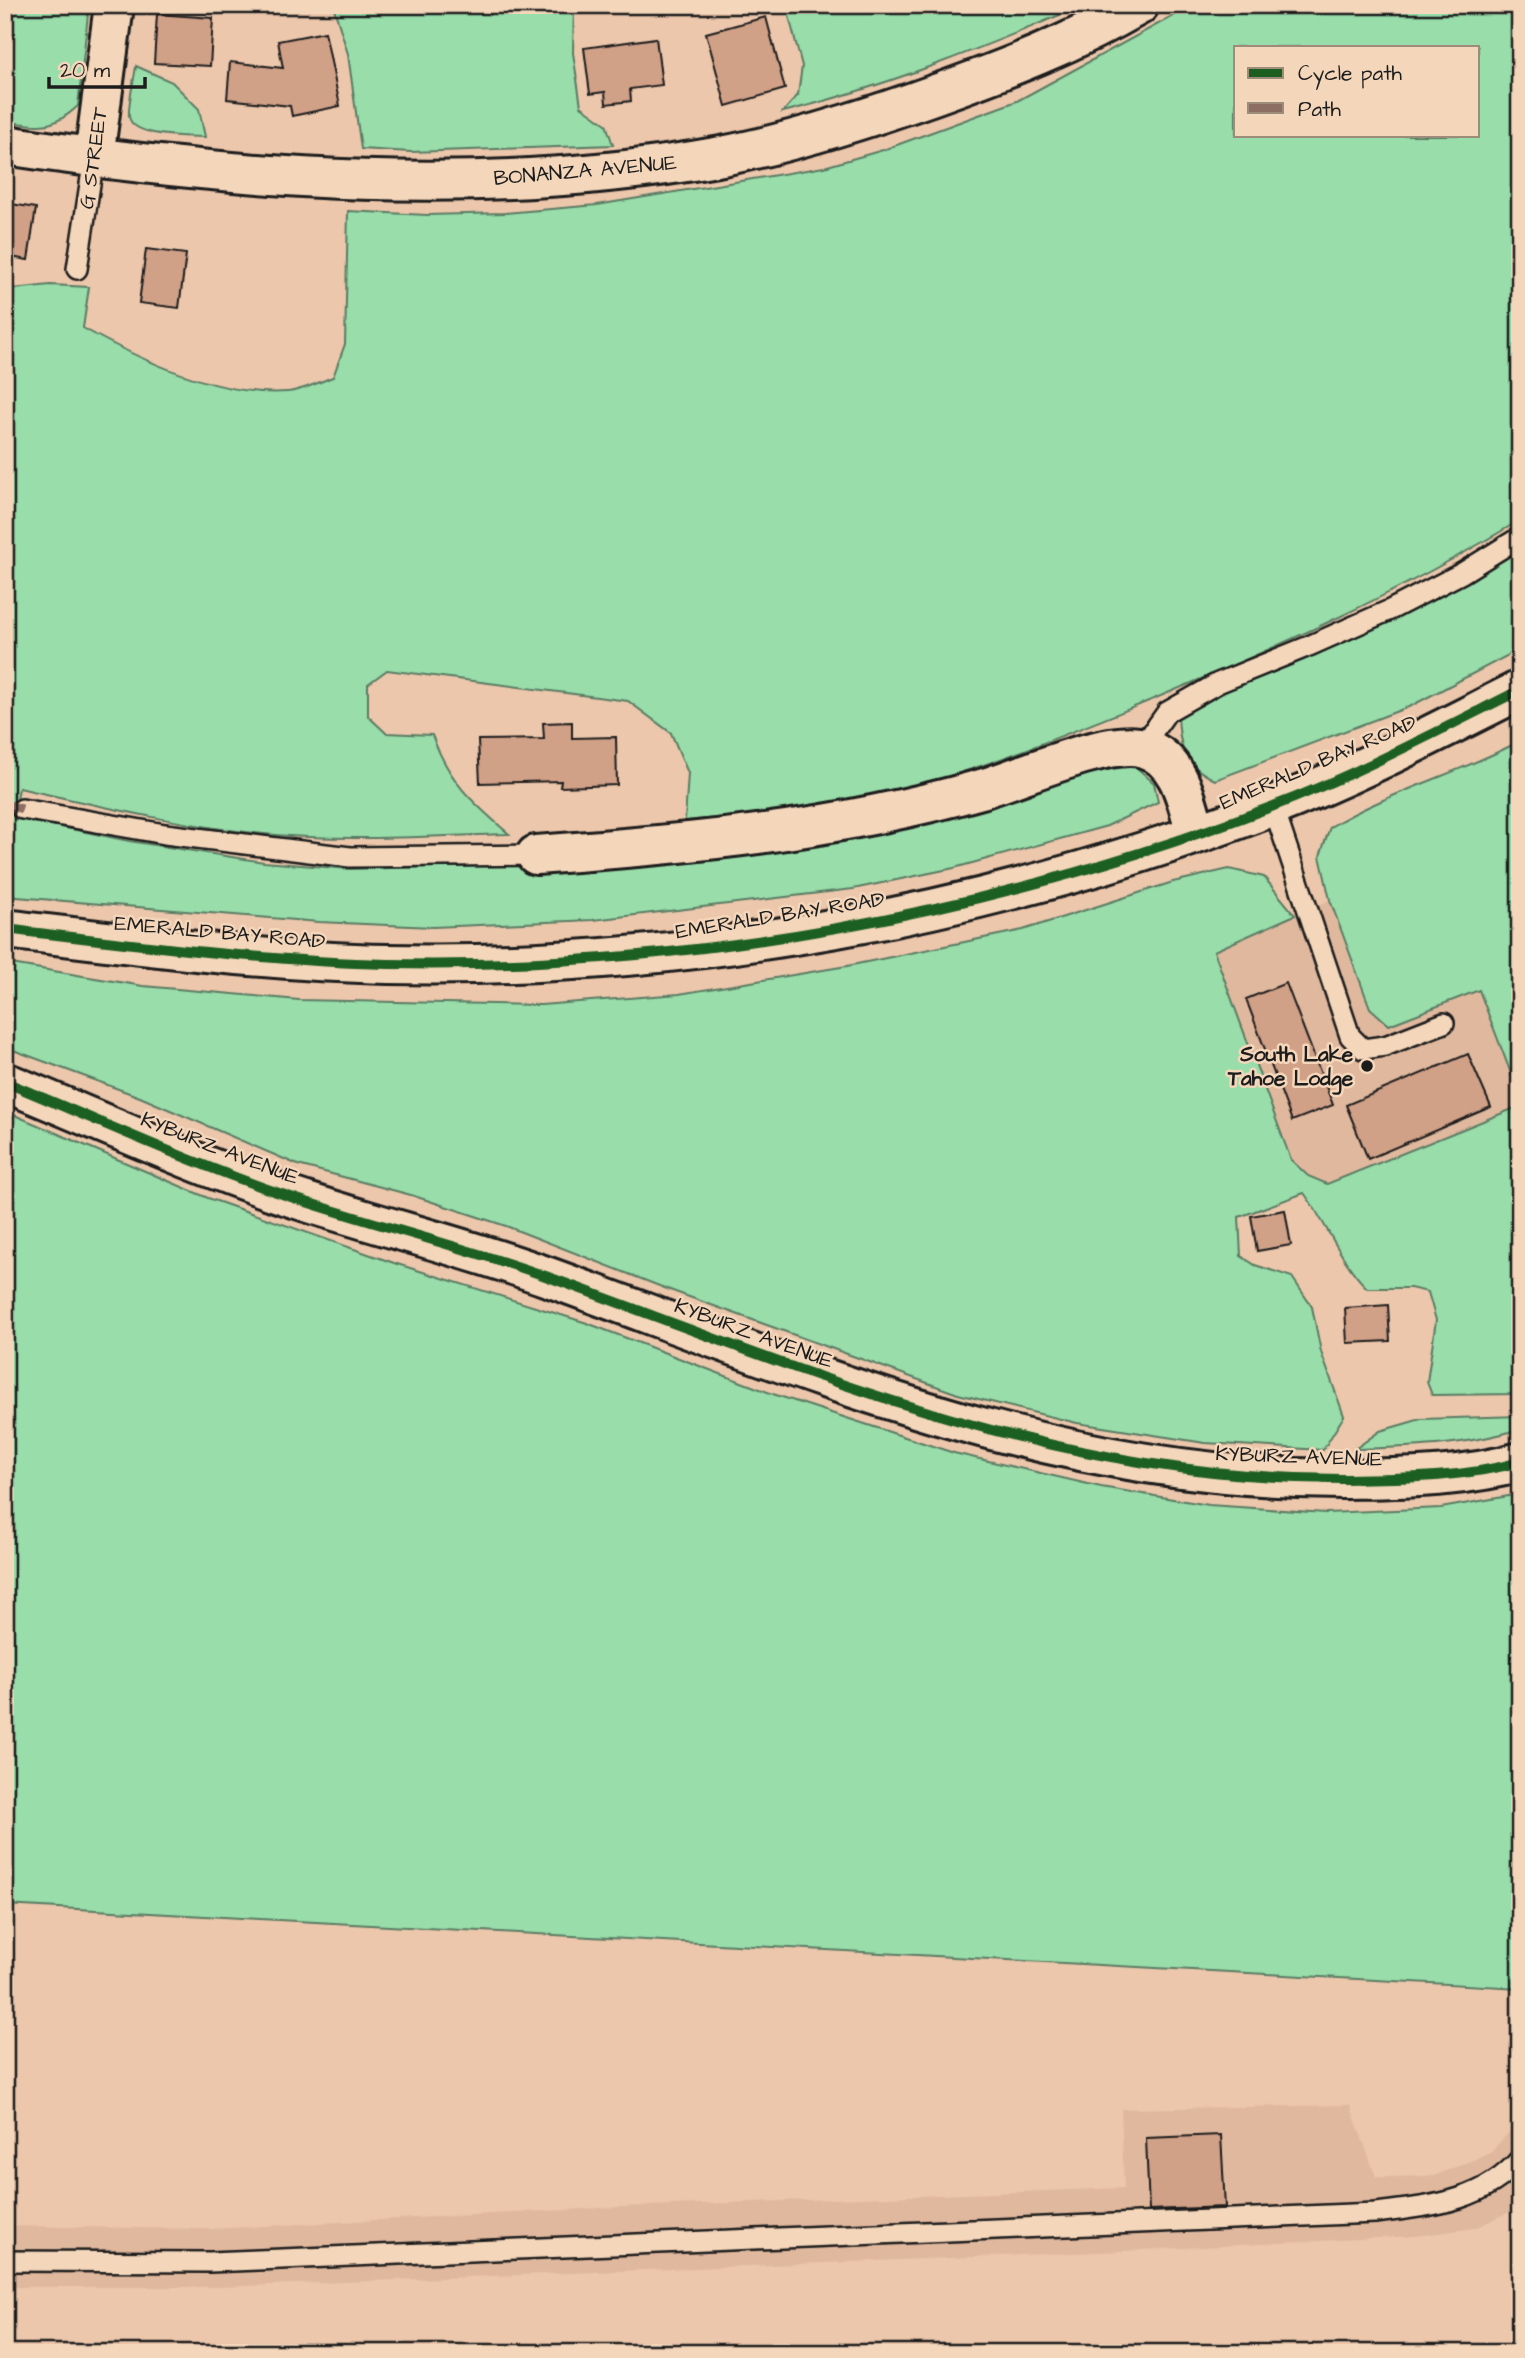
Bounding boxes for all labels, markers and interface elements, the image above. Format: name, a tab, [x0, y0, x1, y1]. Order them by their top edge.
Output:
scale bar	[49, 46, 145, 90]
legend	[1234, 46, 1480, 136]
text: 20 m	[60, 56, 111, 85]
text: Cycle path	[1298, 59, 1403, 90]
text: Path	[1298, 95, 1342, 124]
street label: G STREET	[72, 104, 115, 211]
street label: BONANZA AVENUE	[492, 148, 678, 193]
street label: EMERALD BAY ROAD	[1215, 708, 1421, 817]
street label: EMERALD BAY ROAD	[673, 885, 887, 946]
street label: EMERALD BAY ROAD	[113, 909, 327, 956]
place label: South Lake Tahoe Lodge	[1227, 1040, 1354, 1095]
marker: South Lake Tahoe Lodge	[1359, 1058, 1375, 1074]
street label: KYBURZ AVENUE	[137, 1105, 303, 1192]
street label: KYBURZ AVENUE	[670, 1291, 838, 1376]
street label: KYBURZ AVENUE	[1215, 1439, 1383, 1474]

